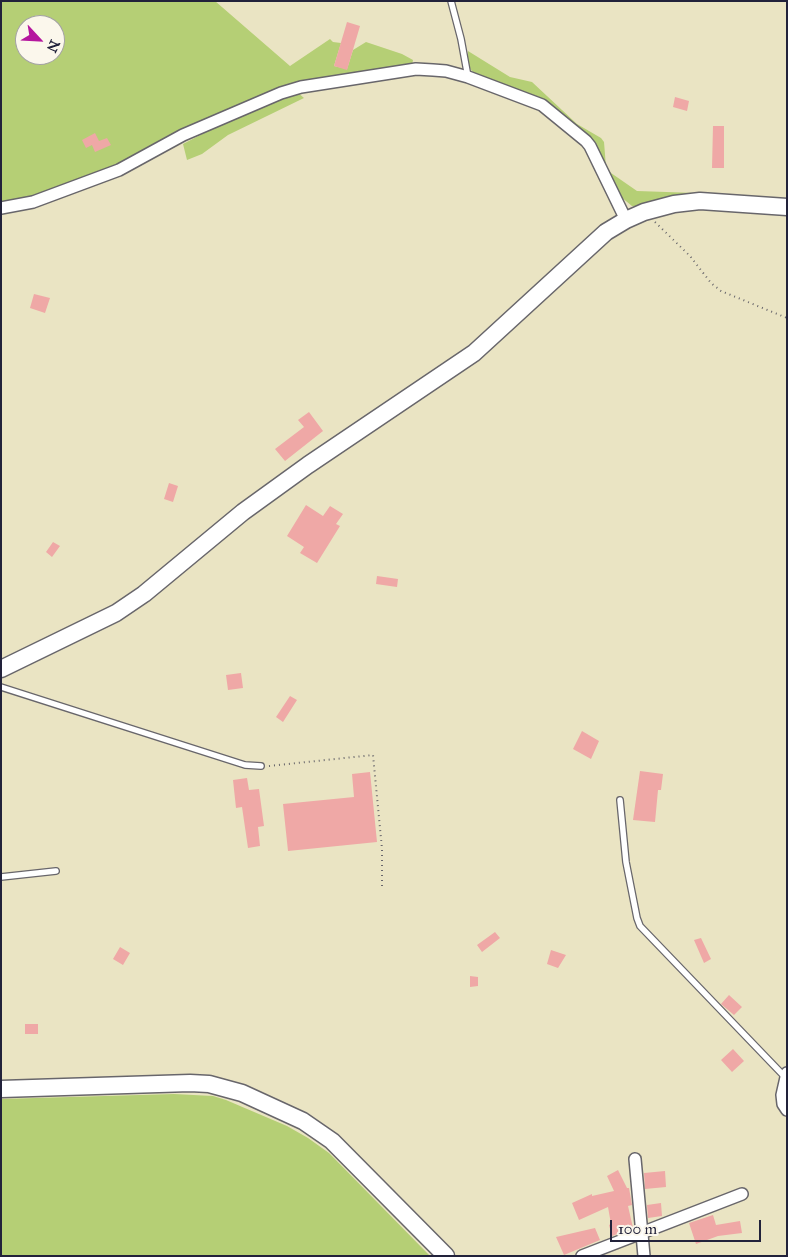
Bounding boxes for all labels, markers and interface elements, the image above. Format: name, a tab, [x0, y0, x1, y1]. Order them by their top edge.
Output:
north arrow	[15, 15, 65, 65]
text: N	[43, 37, 63, 55]
scale bar	[613, 1210, 764, 1242]
text: 100 m	[618, 1220, 657, 1238]

